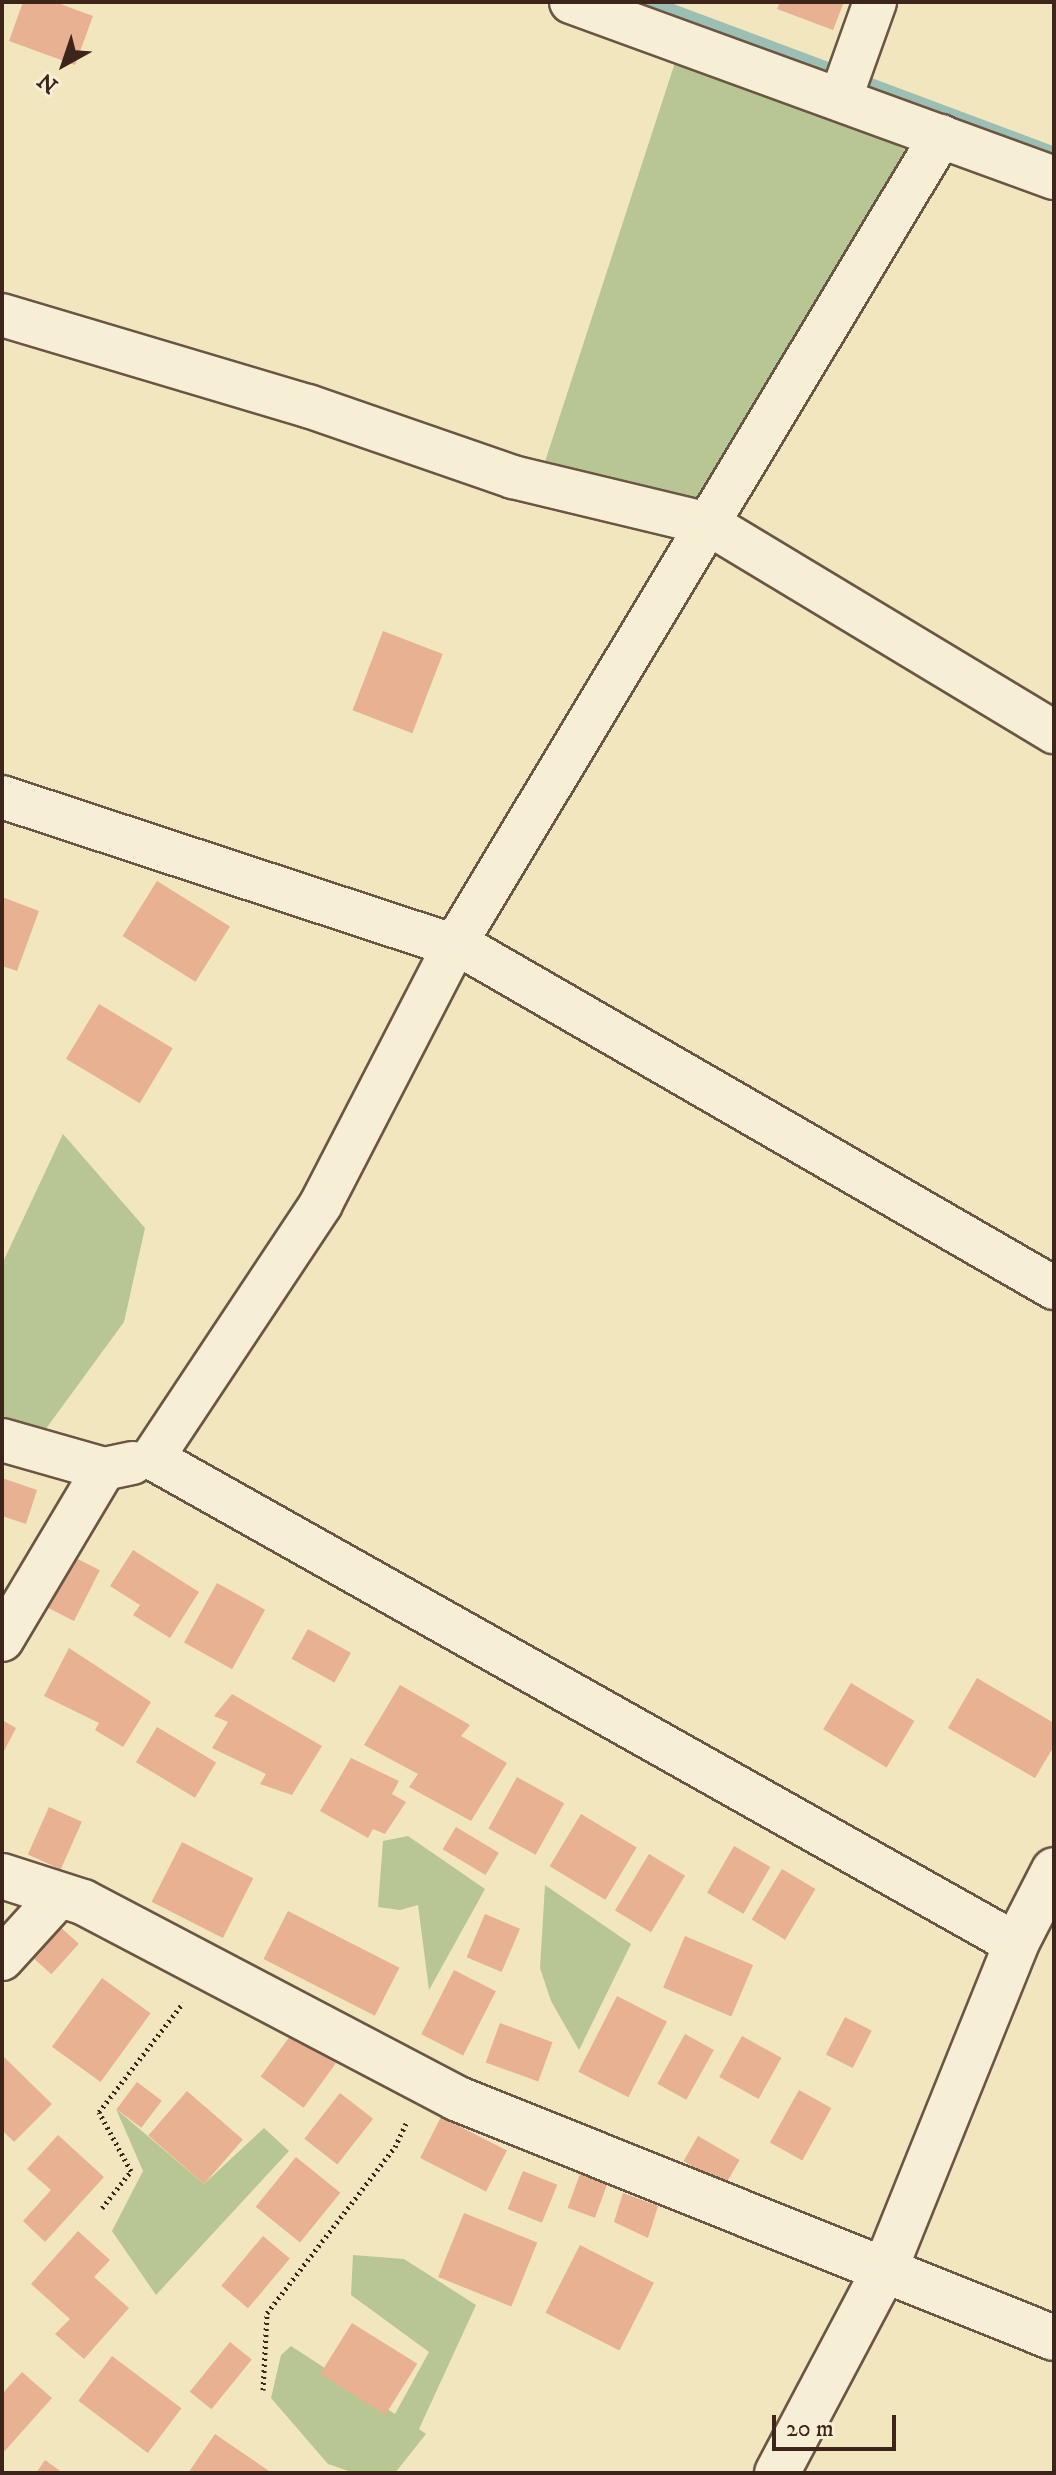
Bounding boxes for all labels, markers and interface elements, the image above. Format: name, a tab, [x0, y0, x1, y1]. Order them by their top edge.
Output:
north arrow	[24, 24, 104, 104]
text: N	[33, 67, 64, 99]
scale bar	[776, 2399, 900, 2449]
text: 20 m	[786, 2414, 834, 2444]

